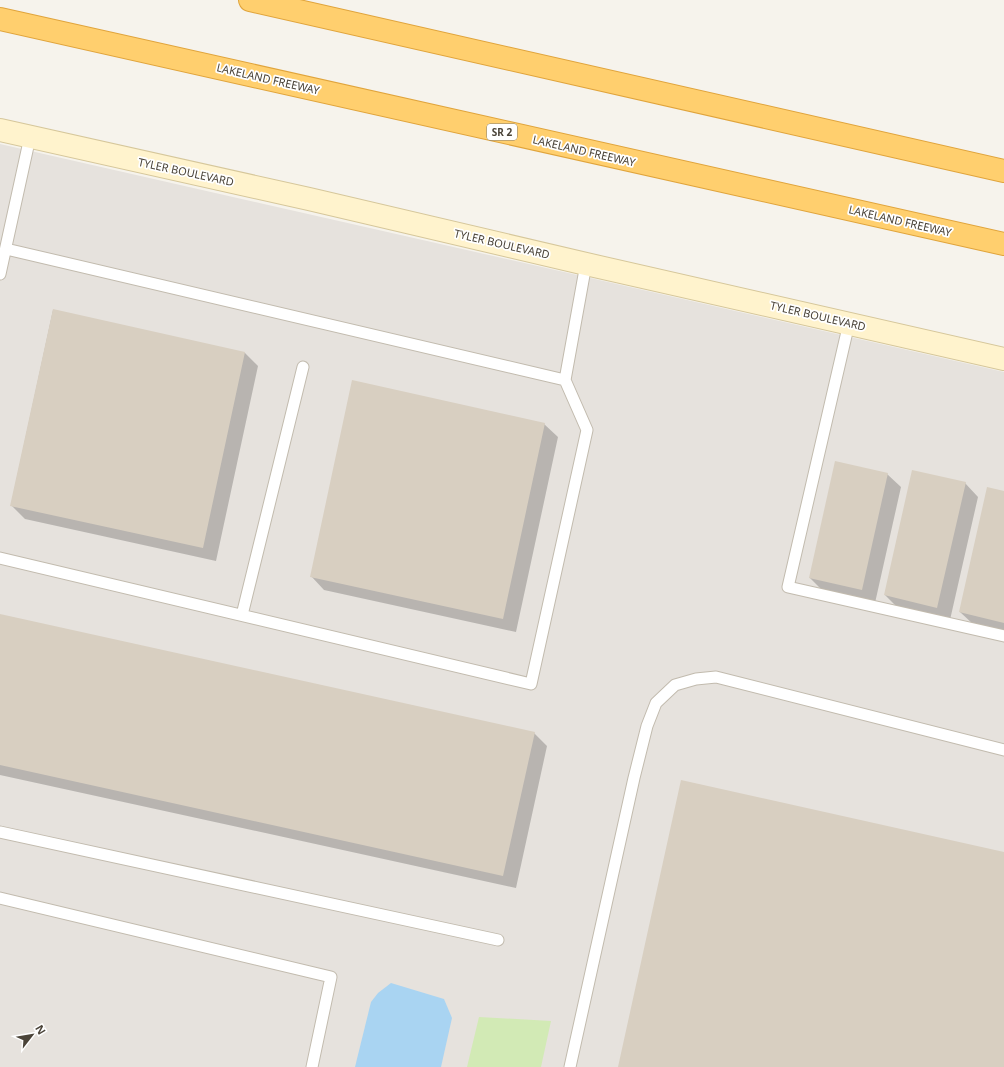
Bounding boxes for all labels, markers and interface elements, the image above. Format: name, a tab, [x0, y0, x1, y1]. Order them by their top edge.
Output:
street label: LAKELAND FREEWAY	[215, 59, 322, 98]
road number: SR 2	[487, 124, 517, 140]
street label: LAKELAND FREEWAY	[531, 131, 638, 170]
street label: TYLER BOULEVARD	[137, 154, 235, 189]
street label: LAKELAND FREEWAY	[847, 201, 954, 240]
street label: TYLER BOULEVARD	[453, 225, 551, 262]
street label: TYLER BOULEVARD	[769, 297, 867, 334]
north arrow	[12, 1015, 52, 1055]
text: N	[32, 1022, 50, 1037]

